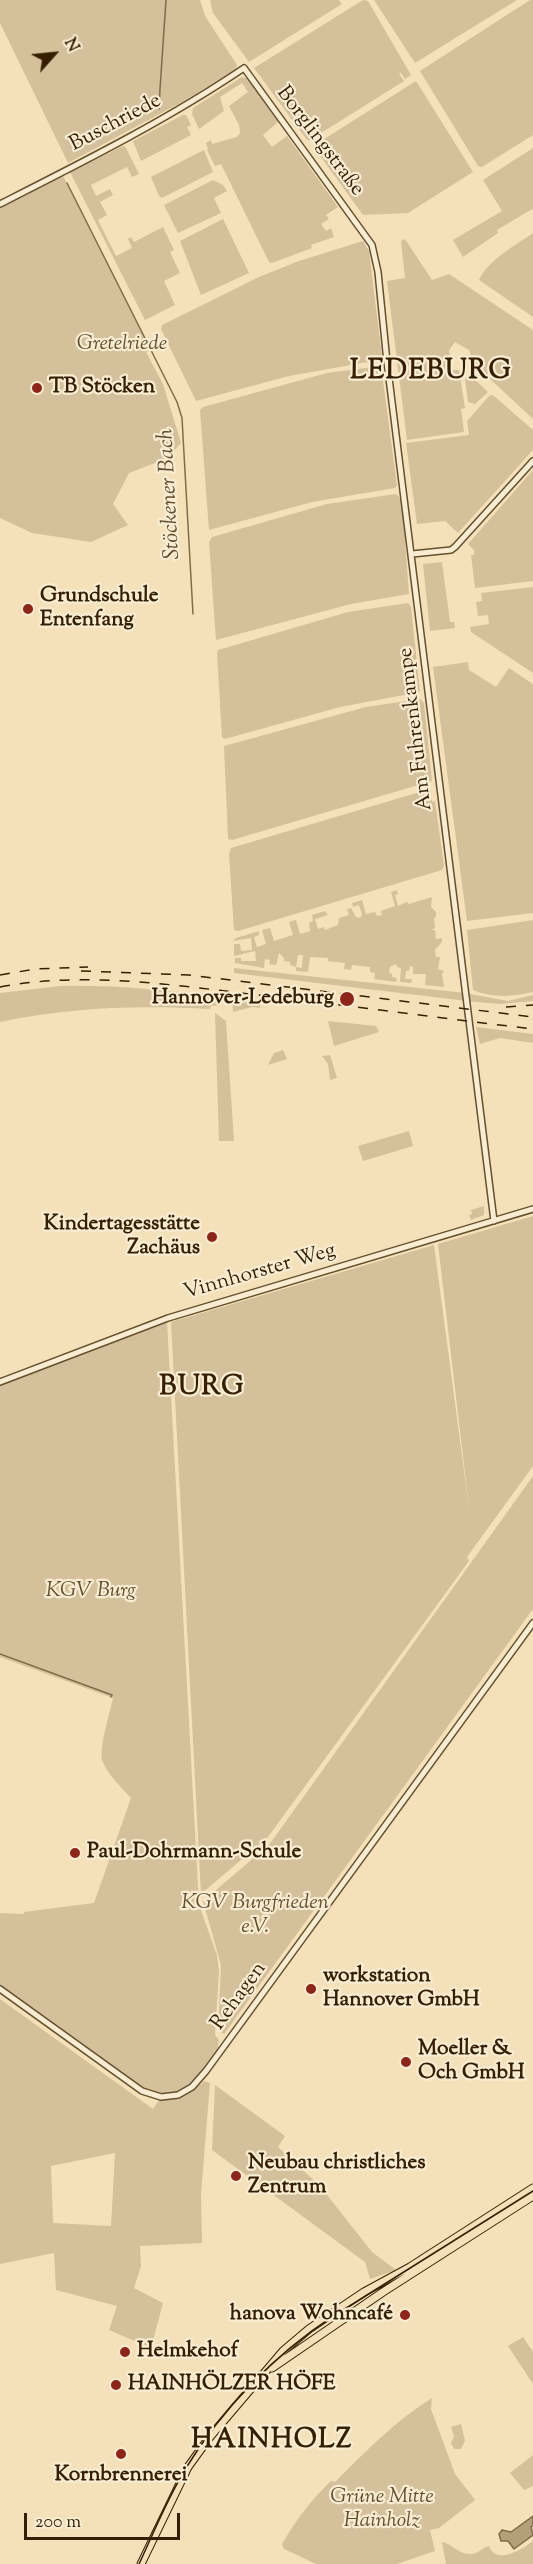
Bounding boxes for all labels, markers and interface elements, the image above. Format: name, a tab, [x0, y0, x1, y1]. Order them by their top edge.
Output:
north arrow	[24, 24, 84, 84]
text: N	[57, 35, 84, 57]
street label: Borglingstraße	[270, 82, 368, 202]
street label: Buschriede	[66, 89, 166, 159]
park label: Gretelriede	[77, 332, 167, 358]
district label: LEDEBURG	[350, 357, 512, 389]
place label: TB Stöcken	[49, 375, 155, 401]
marker: TB Stöcken	[30, 381, 44, 395]
water label: Stöckener Bach	[154, 428, 188, 560]
place label: Grundschule Entenfang	[40, 584, 159, 634]
marker: Grundschule Entenfang	[21, 602, 35, 616]
street label: Am Fuhrenkampe	[394, 646, 440, 812]
place label: Hannover-Ledeburg	[152, 986, 334, 1012]
marker: Hannover-Ledeburg	[338, 990, 356, 1008]
place label: Kindertagesstätte Zachäus	[44, 1212, 200, 1262]
marker: Kindertagesstätte Zachäus	[205, 1230, 219, 1244]
street label: Vinnhorster Weg	[181, 1239, 339, 1307]
district label: BURG	[159, 1373, 245, 1405]
park label: KGV Burg	[46, 1579, 136, 1605]
place label: Paul-Dohrmann-Schule	[87, 1840, 301, 1866]
marker: Paul-Dohrmann-Schule	[68, 1846, 82, 1860]
park label: KGV Burgfrieden e.V.	[181, 1891, 329, 1941]
street label: Rehagen	[207, 1958, 273, 2036]
place label: workstation Hannover GmbH	[323, 1964, 480, 2014]
marker: workstation Hannover GmbH	[304, 1982, 318, 1996]
place label: Moeller & Och GmbH	[418, 2037, 525, 2087]
marker: Moeller & Och GmbH	[399, 2055, 413, 2069]
place label: Neubau christliches Zentrum	[248, 2151, 426, 2201]
marker: Neubau christliches Zentrum	[229, 2169, 243, 2183]
place label: hanova Wohncafé	[230, 2302, 393, 2328]
marker: hanova Wohncafé	[398, 2308, 412, 2322]
place label: Helmkehof	[137, 2339, 238, 2365]
marker: Helmkehof	[118, 2345, 132, 2359]
place label: HAINHÖLZER HÖFE	[128, 2372, 335, 2398]
marker: HAINHÖLZER HÖFE	[109, 2378, 123, 2392]
district label: HAINHOLZ	[191, 2426, 353, 2458]
marker: Kornbrennerei	[114, 2447, 128, 2461]
place label: Kornbrennerei	[54, 2463, 188, 2489]
park label: Grüne Mitte Hainholz	[330, 2485, 434, 2535]
scale bar	[27, 2501, 183, 2539]
text: 200 m	[35, 2510, 81, 2536]

